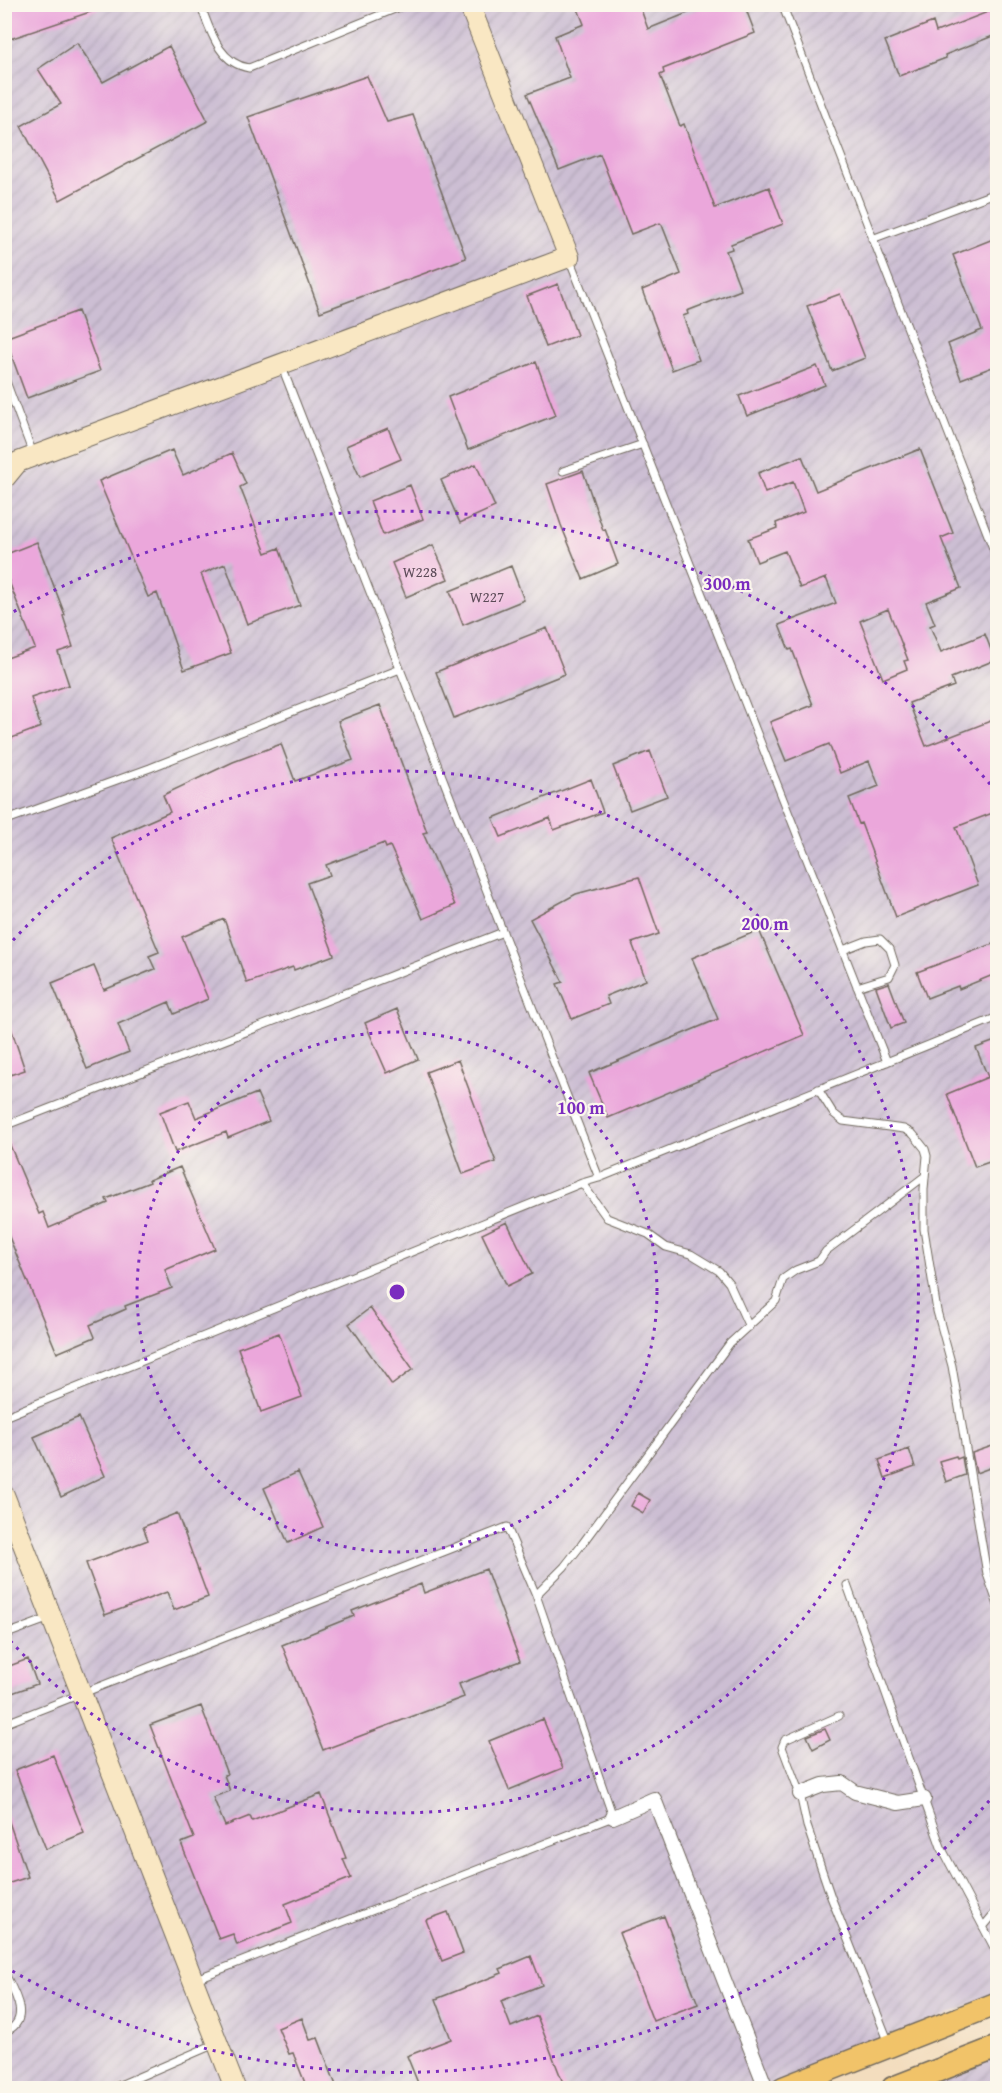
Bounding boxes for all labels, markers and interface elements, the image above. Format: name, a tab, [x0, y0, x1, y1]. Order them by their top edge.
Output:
house number: W228	[403, 561, 437, 582]
text: 300 m	[703, 570, 751, 597]
house number: W227	[470, 586, 504, 607]
text: 200 m	[741, 910, 789, 937]
text: 100 m	[557, 1094, 605, 1121]
centre of rings	[387, 1282, 407, 1302]

